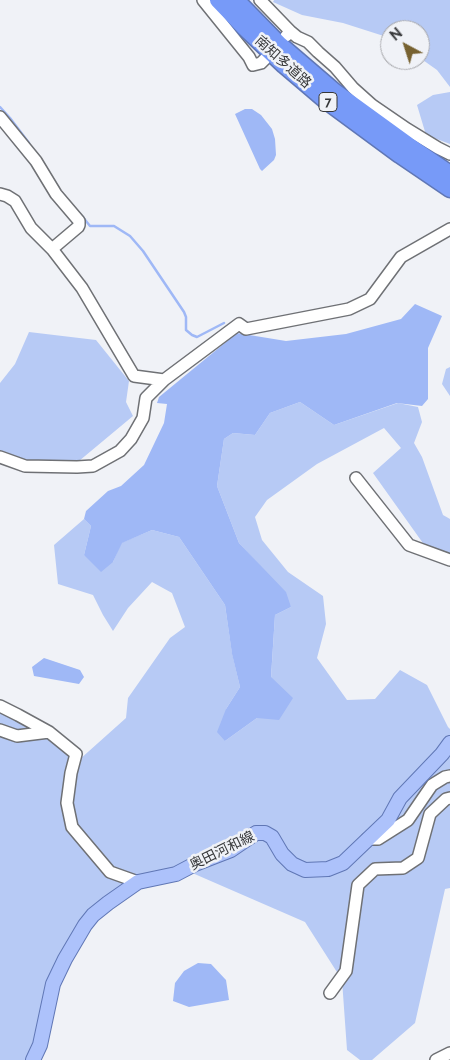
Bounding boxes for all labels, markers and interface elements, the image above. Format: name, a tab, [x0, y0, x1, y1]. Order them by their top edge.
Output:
north arrow	[380, 20, 430, 70]
text: N	[387, 25, 405, 44]
street label: 南知多道路	[251, 32, 315, 92]
road number: 7	[319, 92, 337, 111]
street label: 奥田河和線	[187, 828, 257, 874]

